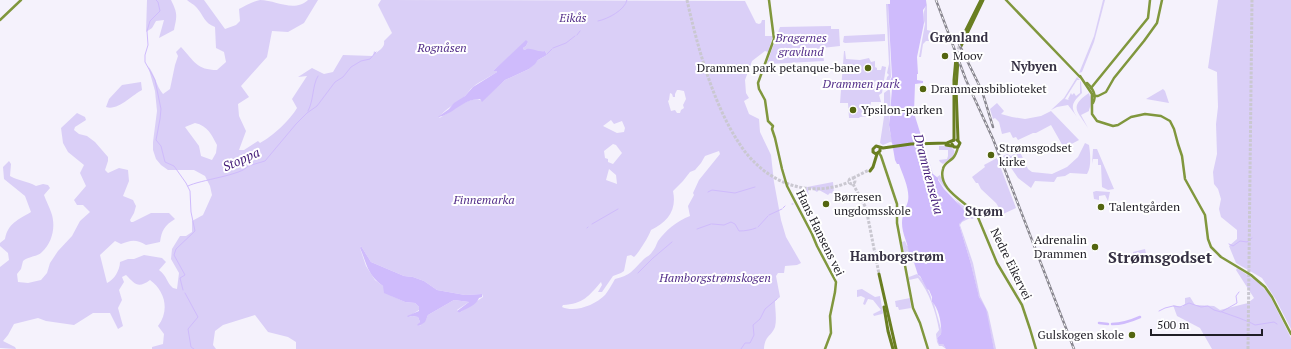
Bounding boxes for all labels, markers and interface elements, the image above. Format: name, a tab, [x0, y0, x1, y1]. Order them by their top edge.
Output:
park label: Eikås	[558, 10, 587, 25]
district label: Grønland	[930, 28, 989, 46]
park label: Bragernes gravlund	[774, 30, 827, 59]
park label: Rognåsen	[416, 40, 467, 55]
place label: Moov	[953, 48, 983, 63]
marker: Moov	[940, 51, 950, 61]
district label: Nybyen	[1011, 57, 1058, 75]
place label: Drammen park petanque-bane	[697, 60, 860, 75]
marker: Drammen park petanque-bane	[863, 63, 873, 73]
park label: Drammen park	[821, 76, 900, 91]
place label: Drammensbiblioteket	[931, 81, 1047, 96]
marker: Drammensbiblioteket	[918, 84, 928, 94]
place label: Ypsilon-parken	[861, 102, 943, 117]
marker: Ypsilon-parken	[848, 105, 858, 115]
water label: Drammenselva	[909, 131, 948, 216]
place label: Strømsgodset kirke	[999, 140, 1073, 169]
water label: Stoppa	[220, 143, 262, 175]
marker: Strømsgodset kirke	[986, 150, 996, 160]
street label: Hans Hansens vei	[793, 187, 848, 279]
place label: Børresen ungdomsskole	[834, 189, 911, 218]
park label: Finnemarka	[452, 192, 515, 207]
marker: Børresen ungdomsskole	[821, 199, 831, 209]
place label: Talentgården	[1109, 199, 1180, 214]
district label: Strøm	[965, 202, 1003, 220]
marker: Talentgården	[1096, 202, 1106, 212]
street label: Nedre Eikervei	[988, 225, 1035, 302]
place label: Adrenalin Drammen	[1034, 232, 1087, 261]
marker: Adrenalin Drammen	[1090, 242, 1100, 252]
district label: Strømsgodset	[1108, 246, 1213, 268]
district label: Hamborgstrøm	[850, 247, 944, 265]
park label: Hamborgstrømskogen	[658, 270, 771, 285]
scale bar	[1151, 311, 1262, 337]
text: 500 m	[1157, 317, 1190, 332]
place label: Gulskogen skole	[1037, 327, 1124, 342]
marker: Gulskogen skole	[1127, 330, 1137, 340]

